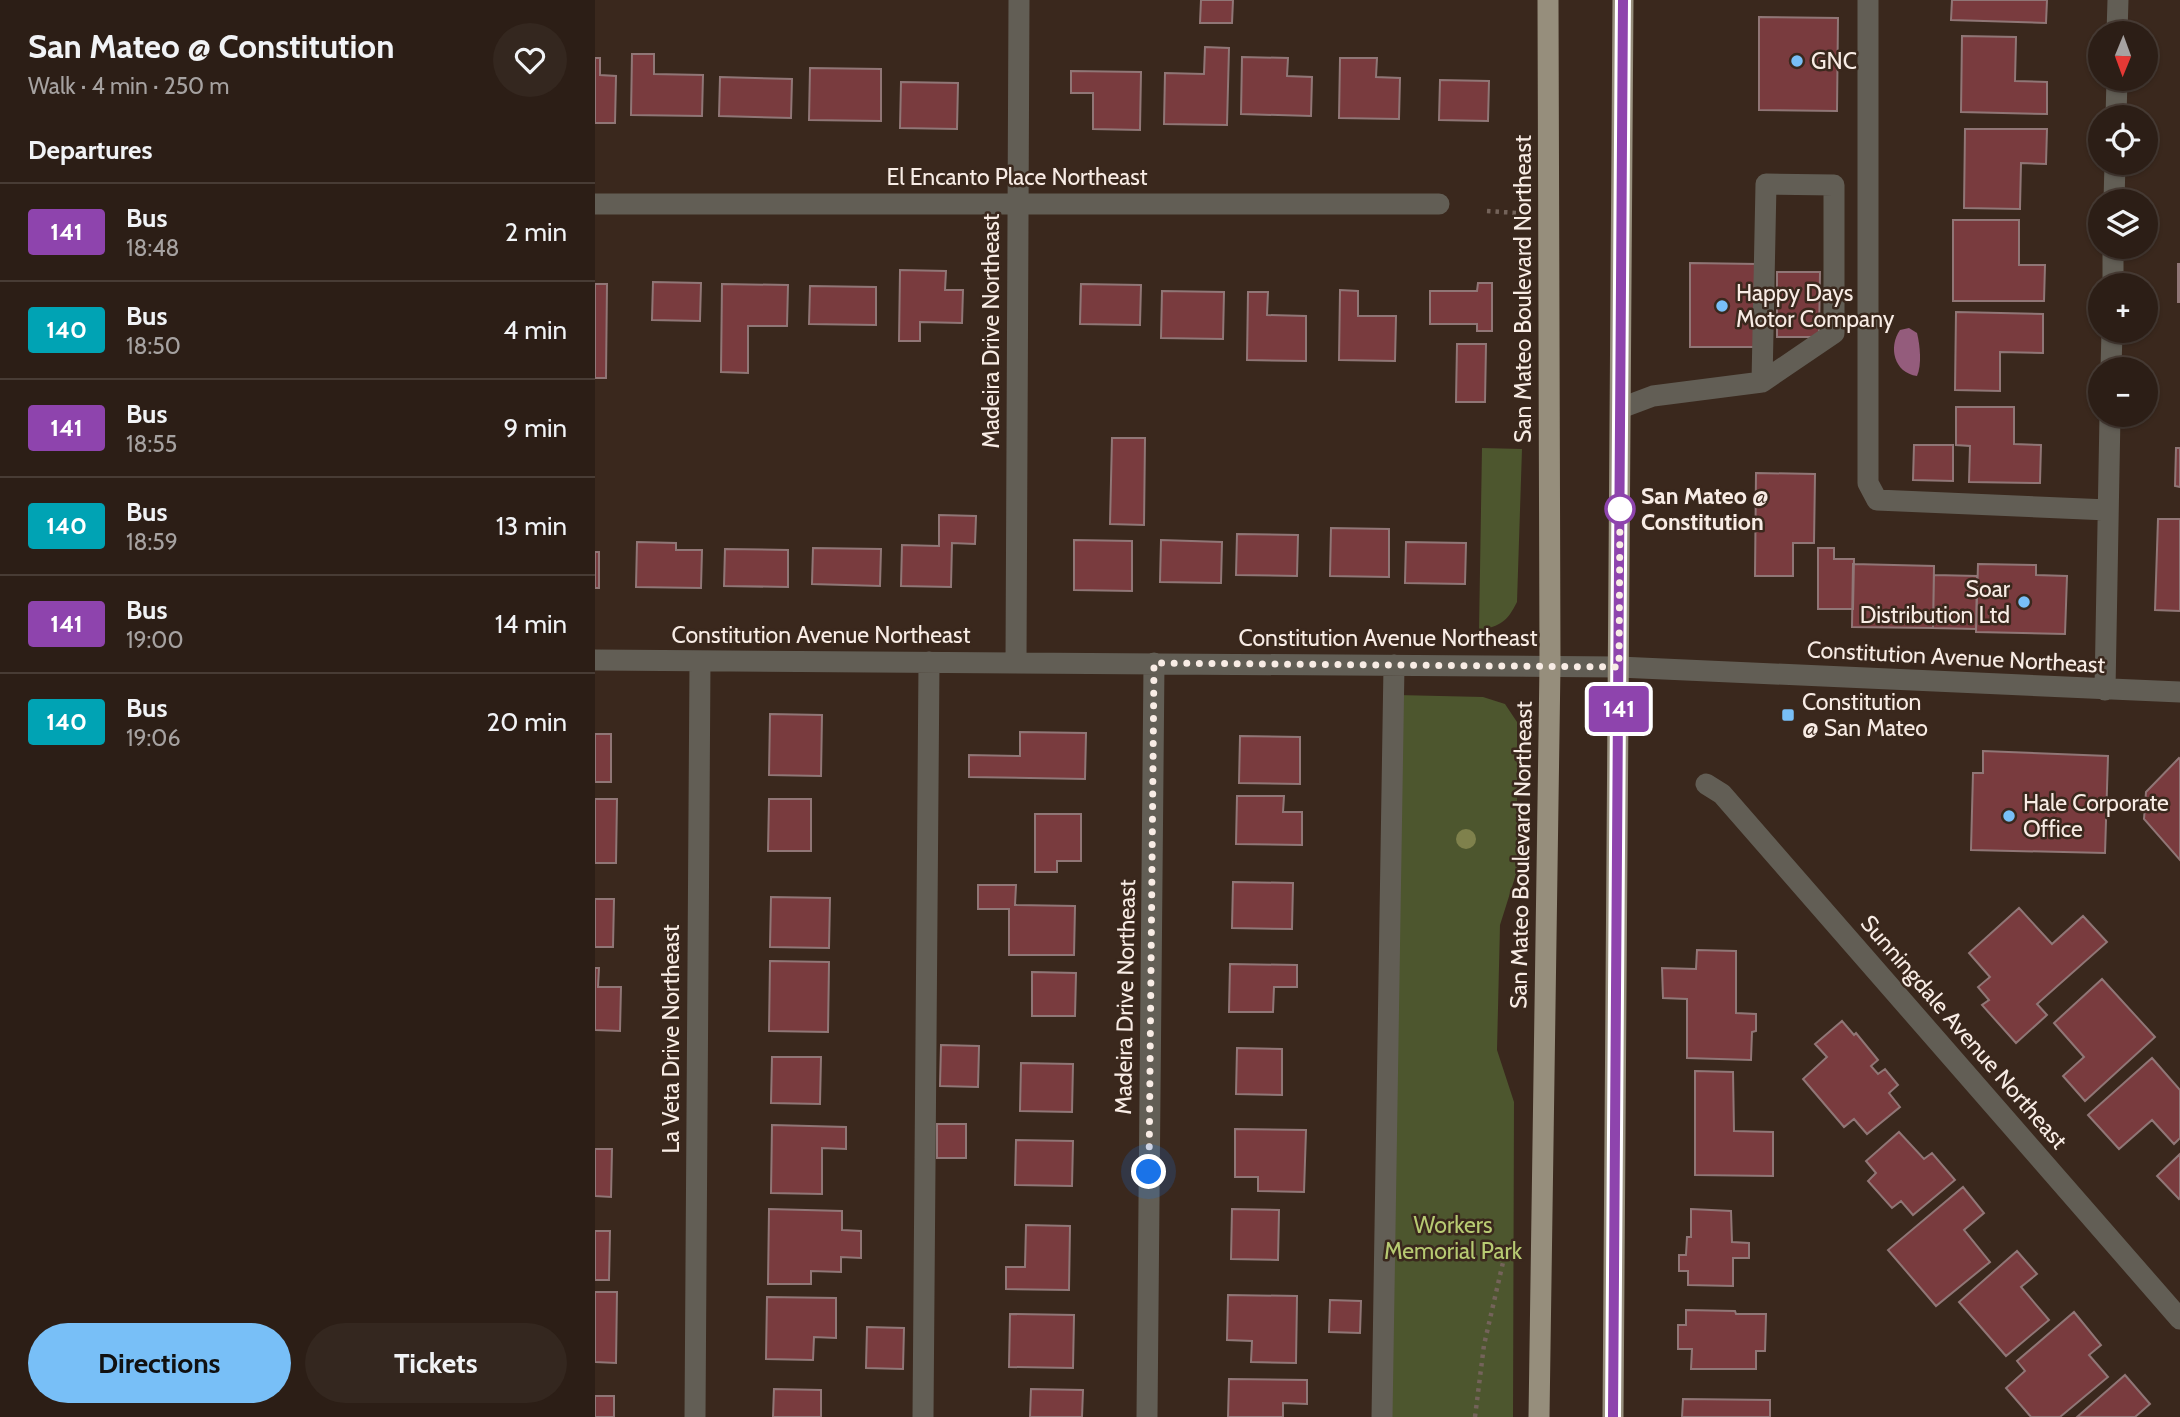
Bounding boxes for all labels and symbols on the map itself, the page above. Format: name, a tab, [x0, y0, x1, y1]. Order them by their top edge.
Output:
north arrow	[2088, 21, 2158, 91]
place label: GNC	[1811, 47, 1857, 75]
marker: GNC	[1789, 53, 1805, 69]
street label: San Mateo Boulevard Northeast	[1509, 135, 1537, 443]
street label: El Encanto Place Northeast	[886, 163, 1148, 191]
street label: Madeira Drive Northeast	[977, 213, 1005, 449]
place label: Happy Days Motor Company	[1736, 279, 1895, 333]
marker: Happy Days Motor Company	[1714, 298, 1730, 314]
place label: San Mateo @ Constitution	[1641, 482, 1769, 536]
marker: San Mateo @ Constitution	[1605, 494, 1635, 524]
place label: Soar Distribution Ltd	[1860, 575, 2011, 629]
marker: Soar Distribution Ltd	[2016, 594, 2032, 610]
street label: Constitution Avenue Northeast	[672, 621, 971, 649]
street label: Constitution Avenue Northeast	[1239, 624, 1538, 652]
street label: Constitution Avenue Northeast	[1806, 635, 2106, 679]
line badge: 141	[1579, 686, 1659, 732]
place label: Constitution @ San Mateo	[1802, 688, 1928, 742]
street label: San Mateo Boulevard Northeast	[1504, 701, 1538, 1009]
marker: Constitution @ San Mateo	[1780, 707, 1796, 723]
place label: Hale Corporate Office	[2023, 789, 2169, 843]
marker: Hale Corporate Office	[2001, 808, 2017, 824]
street label: Madeira Drive Northeast	[1109, 879, 1141, 1115]
street label: Sunningdale Avenue Northeast	[1855, 909, 2073, 1155]
street label: La Veta Drive Northeast	[657, 924, 685, 1154]
your location	[1131, 1154, 1166, 1189]
park label: Workers Memorial Park	[1384, 1211, 1523, 1265]

